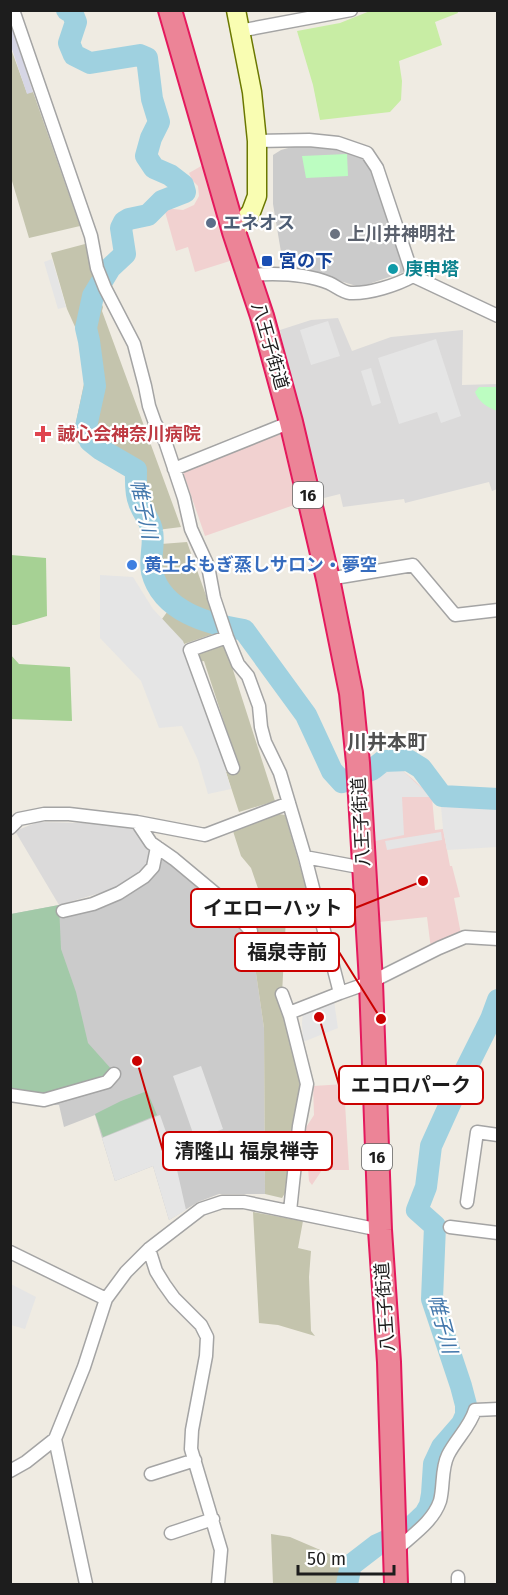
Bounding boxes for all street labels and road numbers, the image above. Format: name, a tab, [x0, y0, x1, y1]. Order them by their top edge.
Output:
street label: 八王子街道	[247, 300, 293, 392]
road number: 16	[293, 482, 323, 508]
street label: 八王子街道	[348, 776, 374, 868]
road number: 16	[362, 1144, 392, 1170]
street label: 八王子街道	[371, 1261, 399, 1353]

